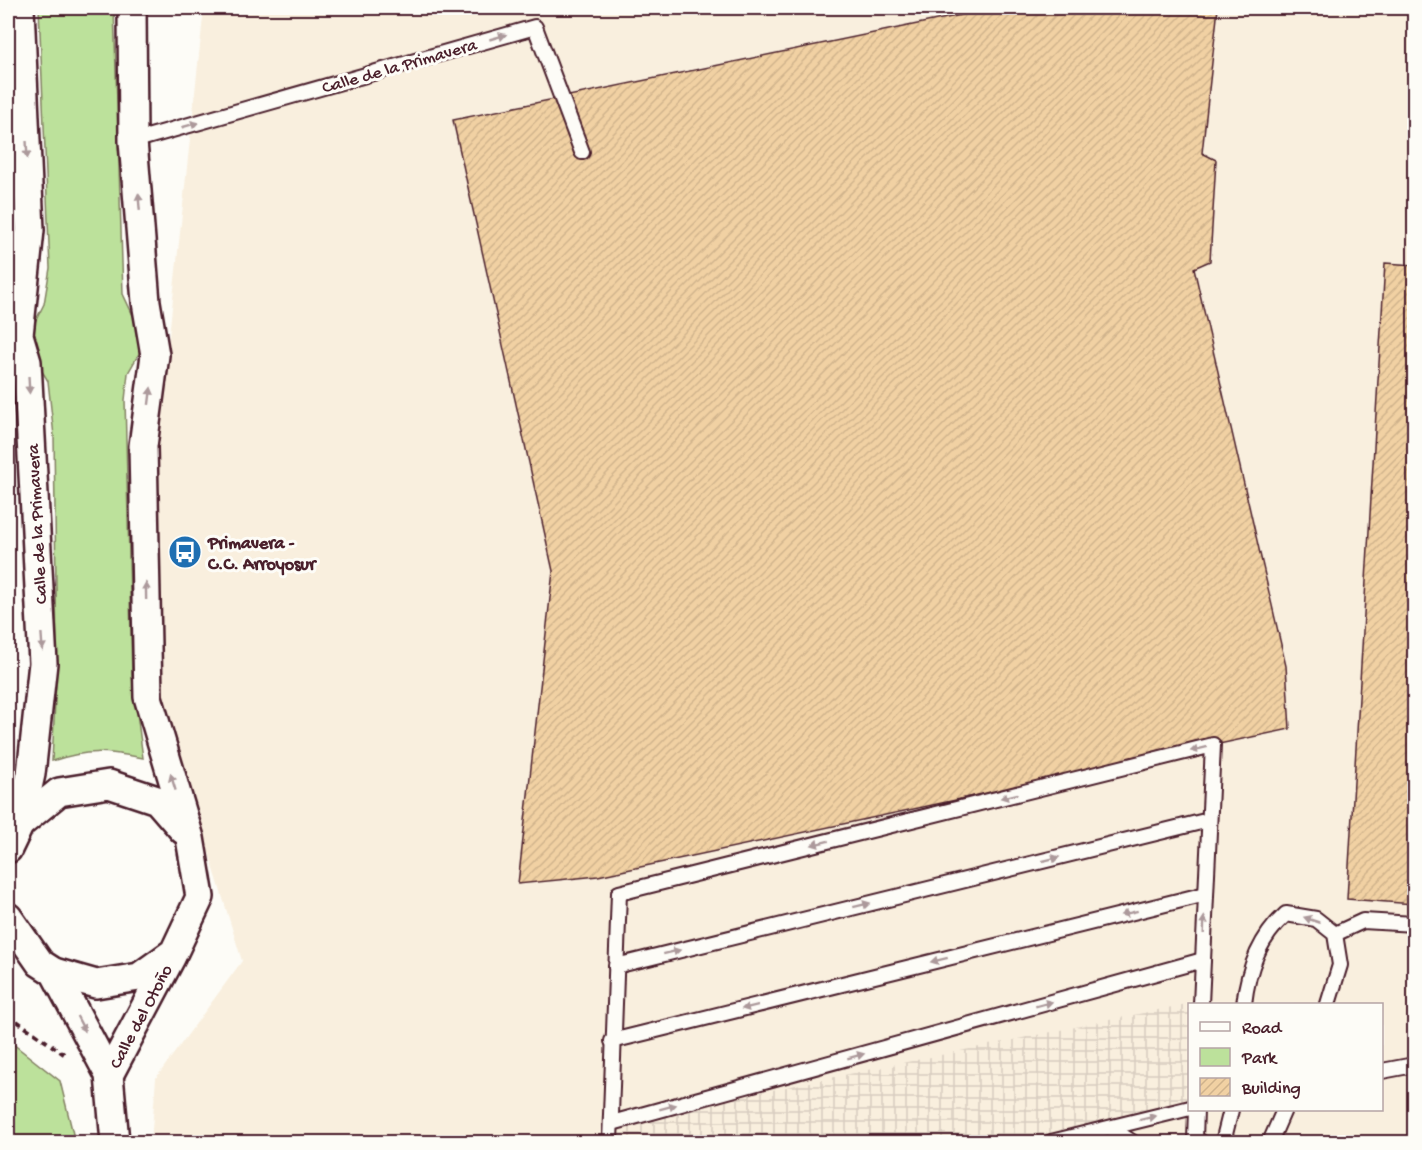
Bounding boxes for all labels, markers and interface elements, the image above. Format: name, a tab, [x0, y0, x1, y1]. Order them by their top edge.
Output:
one-way arrow	[489, 32, 507, 41]
street label: Calle de la Primavera	[320, 35, 481, 100]
one-way arrow	[181, 120, 199, 129]
one-way arrow	[22, 140, 31, 159]
one-way arrow	[134, 193, 143, 212]
one-way arrow	[24, 375, 33, 394]
one-way arrow	[145, 386, 154, 405]
street label: Calle de la Primavera	[24, 442, 53, 604]
bus stop icon: Primavera - C.C. Arroyosur	[167, 534, 203, 570]
place label: Primavera - C.C. Arroyosur	[207, 534, 318, 576]
one-way arrow	[141, 581, 151, 600]
one-way arrow	[37, 633, 47, 652]
one-way arrow	[1189, 744, 1208, 754]
one-way arrow	[168, 773, 177, 791]
one-way arrow	[1000, 791, 1019, 801]
one-way arrow	[811, 838, 829, 848]
one-way arrow	[1042, 853, 1060, 863]
one-way arrow	[853, 900, 871, 910]
one-way arrow	[1119, 908, 1138, 918]
one-way arrow	[1303, 915, 1321, 924]
one-way arrow	[1200, 916, 1209, 935]
one-way arrow	[663, 946, 682, 956]
one-way arrow	[930, 955, 948, 965]
street label: Calle del Otoño	[106, 962, 178, 1073]
one-way arrow	[1035, 999, 1053, 1008]
one-way arrow	[741, 1002, 759, 1012]
legend	[1188, 1003, 1383, 1111]
one-way arrow	[76, 1016, 86, 1033]
text: Road	[1242, 1019, 1283, 1040]
text: Park	[1241, 1049, 1278, 1070]
one-way arrow	[847, 1051, 865, 1060]
text: Building	[1241, 1079, 1301, 1100]
one-way arrow	[659, 1102, 677, 1112]
one-way arrow	[1139, 1113, 1157, 1123]

